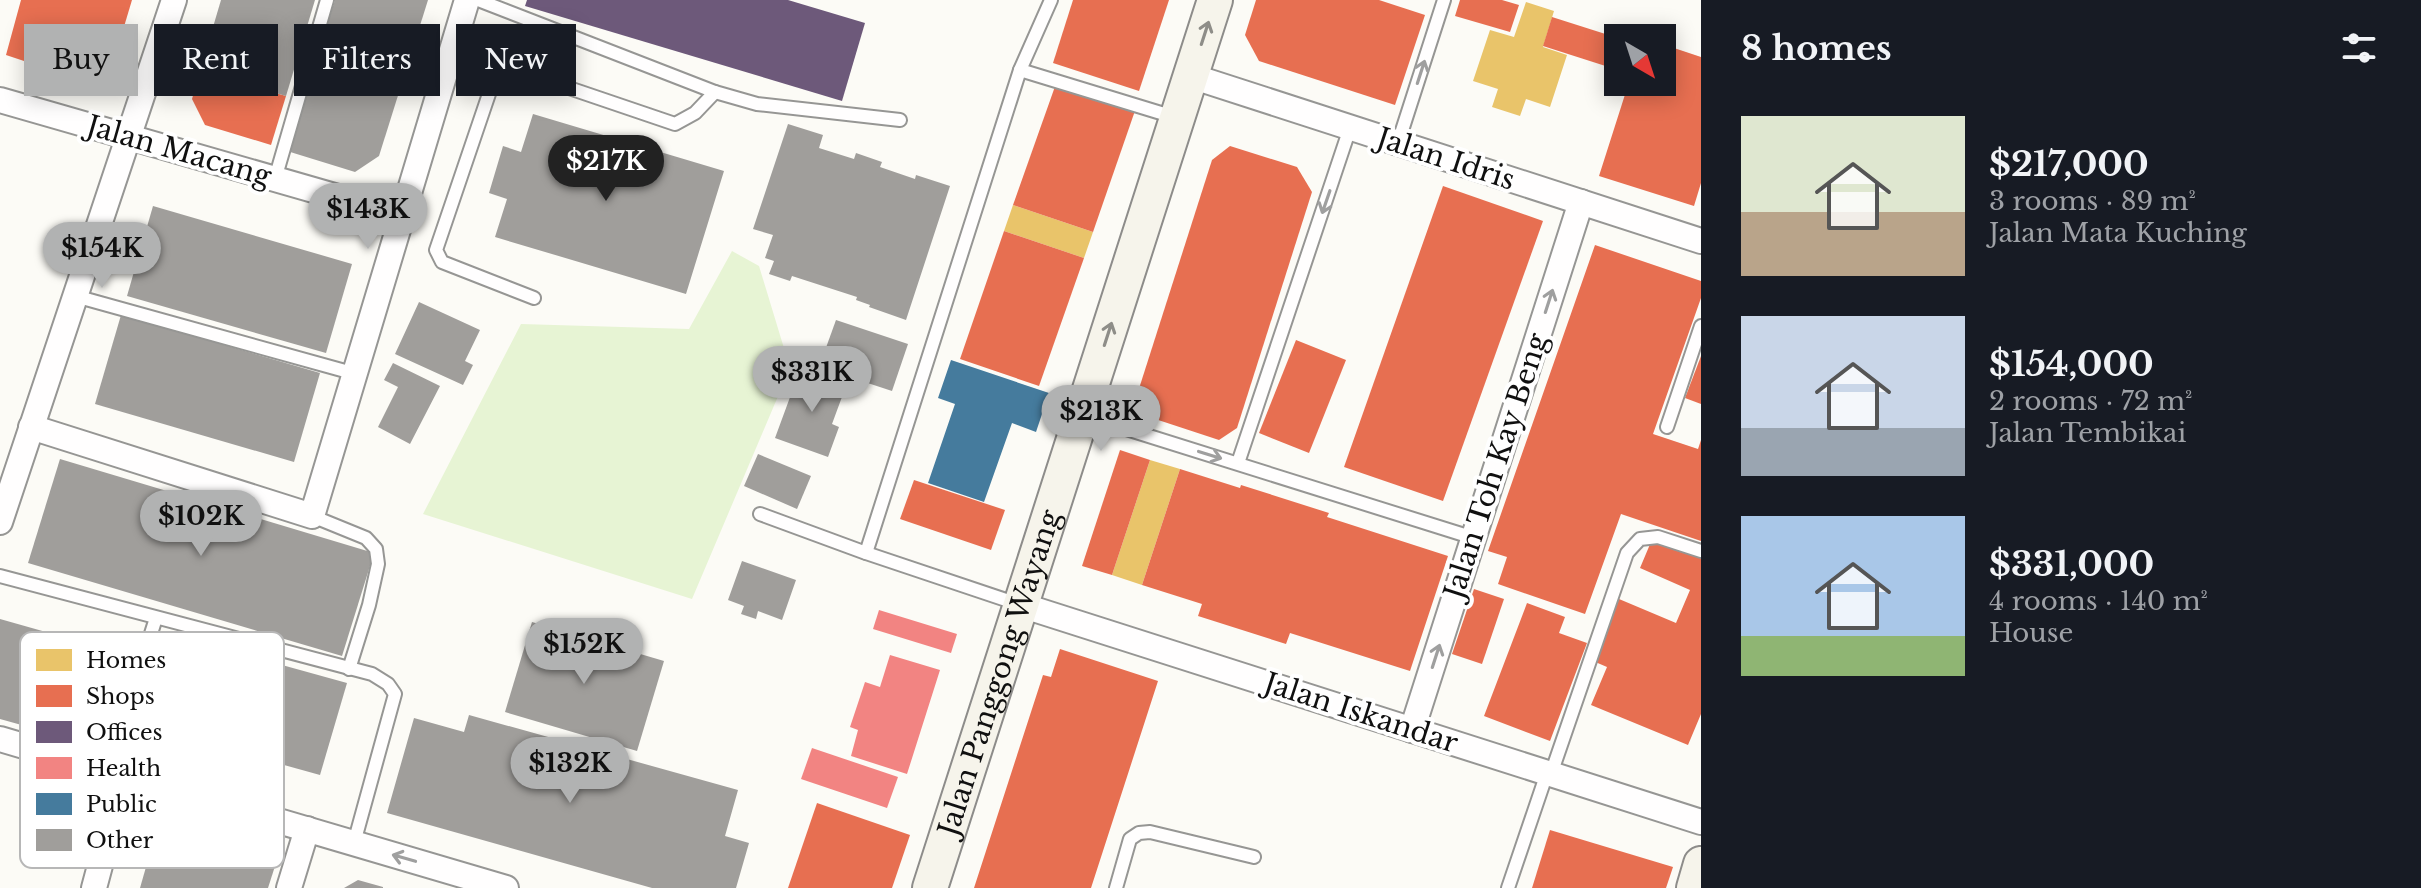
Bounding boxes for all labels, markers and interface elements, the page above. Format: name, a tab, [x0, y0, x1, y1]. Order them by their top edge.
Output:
one-way arrow	[1198, 21, 1213, 46]
chip: Buy	[24, 24, 138, 96]
chip: Rent	[154, 24, 278, 96]
chip: Filters	[294, 24, 440, 96]
chip: New	[456, 24, 576, 96]
north arrow	[1604, 24, 1676, 96]
map controls	[1604, 24, 1676, 96]
icon: filters	[2337, 26, 2381, 70]
text: 8 homes	[1741, 27, 1892, 69]
one-way arrow	[1414, 59, 1429, 85]
street label: Jalan Macang	[79, 107, 276, 194]
street label: Jalan Idris	[1369, 119, 1519, 198]
pin: $217K	[550, 135, 662, 203]
text: $217,000	[1989, 143, 2149, 185]
text: $217K	[566, 145, 646, 177]
icon: home	[1805, 148, 1901, 244]
pin: $143K	[312, 183, 424, 251]
text: 3 rooms · 89 m²	[1989, 185, 2196, 217]
one-way arrow	[1317, 189, 1332, 214]
text: $143K	[326, 193, 410, 225]
text: Jalan Mata Kuching	[1989, 217, 2247, 249]
pin: $154K	[46, 222, 158, 290]
text: $154K	[61, 232, 143, 264]
one-way arrow	[1542, 289, 1557, 315]
one-way arrow	[1102, 322, 1117, 347]
street label: Jalan Toh Kay Beng	[1435, 328, 1556, 607]
text: $154,000	[1989, 343, 2154, 385]
pin: $331K	[756, 346, 868, 414]
icon: home	[1805, 348, 1901, 444]
text: $331K	[771, 356, 853, 388]
pin: $213K	[1045, 385, 1157, 453]
text: 2 rooms · 72 m²	[1989, 385, 2192, 417]
text: $213K	[1060, 395, 1142, 427]
text: Jalan Tembikai	[1989, 417, 2186, 449]
one-way arrow	[1197, 448, 1223, 463]
pin: $102K	[145, 490, 257, 558]
text: $102K	[158, 500, 244, 532]
street label: Jalan Panggong Wayang	[929, 504, 1068, 844]
text: $331,000	[1989, 543, 2154, 585]
icon: home	[1805, 548, 1901, 644]
text: 4 rooms · 140 m²	[1989, 585, 2208, 617]
text: House	[1989, 617, 2073, 649]
pin: $152K	[528, 618, 640, 686]
text: $152K	[543, 628, 625, 660]
legend	[20, 632, 284, 868]
one-way arrow	[1429, 643, 1444, 669]
text: Homes	[86, 647, 166, 674]
street label: Jalan Iskandar	[1256, 664, 1463, 761]
text: Shops	[86, 683, 155, 710]
text: Offices	[86, 719, 163, 746]
pin: $132K	[514, 737, 626, 805]
text: $132K	[529, 747, 611, 779]
text: Health	[86, 755, 161, 782]
text: Public	[86, 791, 157, 818]
text: Other	[86, 827, 154, 854]
one-way arrow	[392, 850, 418, 865]

